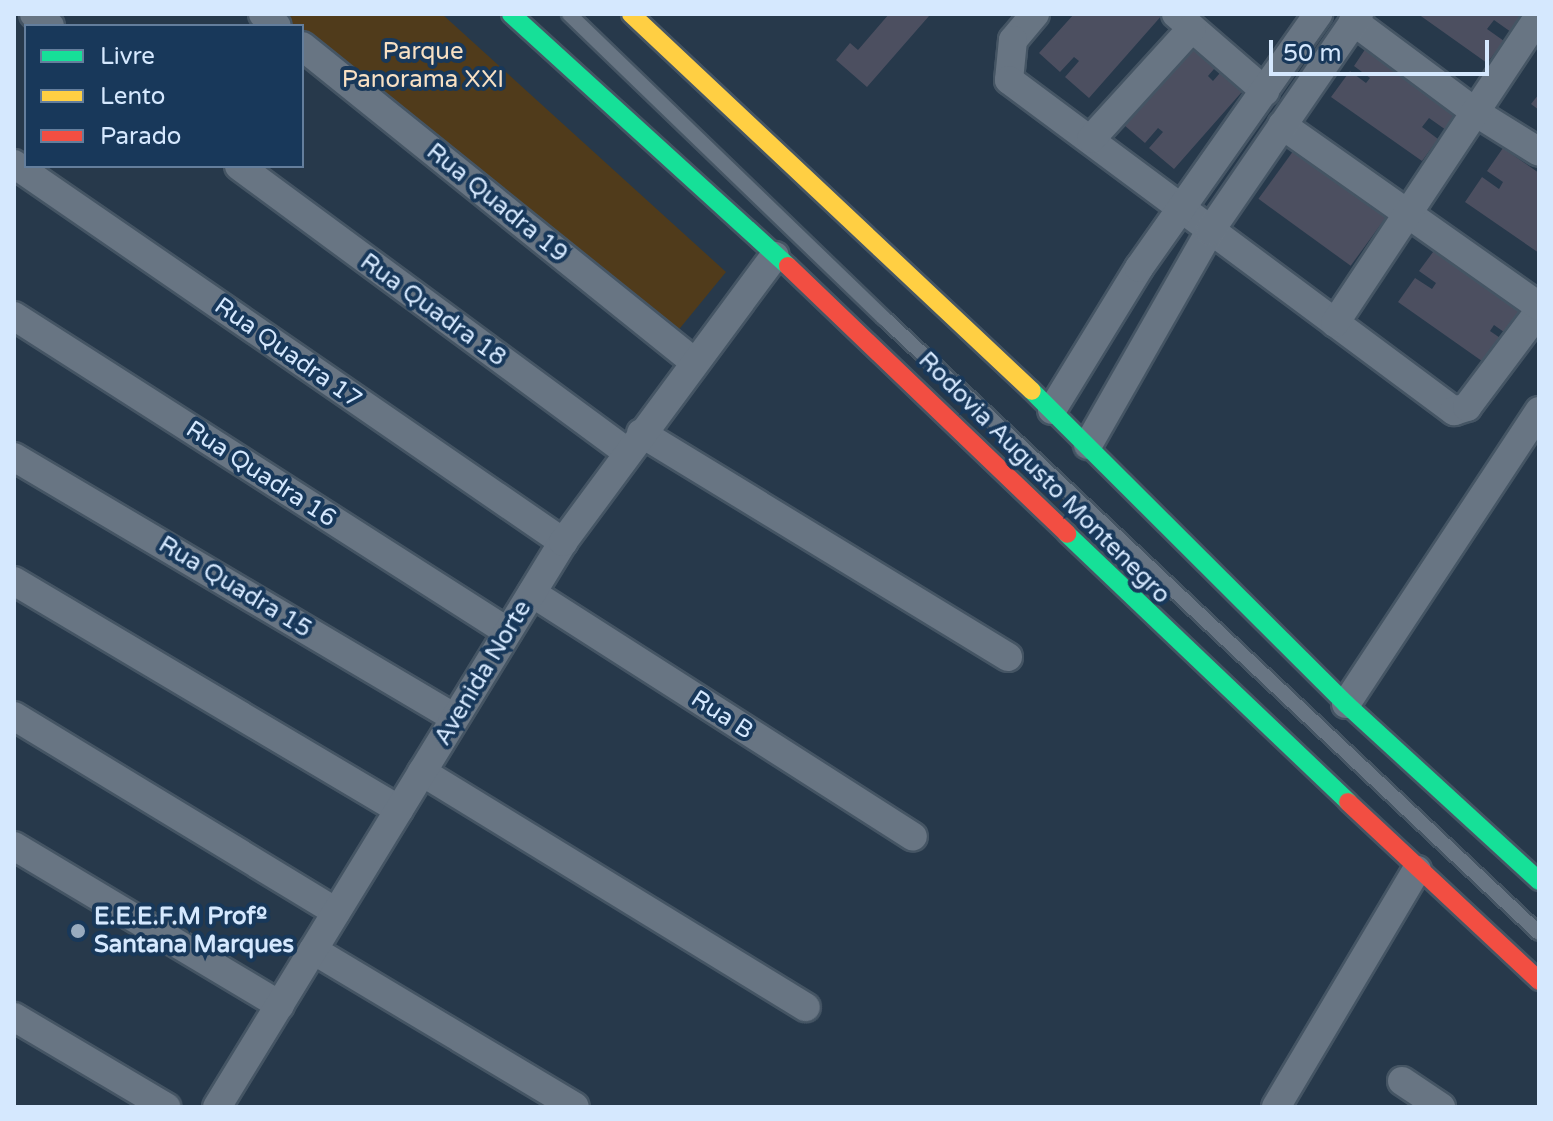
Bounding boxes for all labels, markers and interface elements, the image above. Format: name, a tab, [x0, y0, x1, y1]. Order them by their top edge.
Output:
legend	[24, 24, 304, 168]
scale bar	[1273, 24, 1493, 74]
park label: Parque Panorama XXI	[342, 38, 504, 94]
text: 50 m	[1283, 39, 1341, 68]
text: Livre	[100, 42, 155, 71]
text: Lento	[100, 82, 165, 111]
text: Parado	[100, 122, 181, 151]
street label: Rua Quadra 19	[421, 137, 573, 269]
street label: Rua Quadra 18	[355, 247, 511, 373]
street label: Rua Quadra 17	[209, 292, 367, 414]
street label: Rodovia Augusto Montenegro	[912, 346, 1176, 610]
street label: Rua Quadra 16	[181, 415, 341, 533]
street label: Rua Quadra 15	[153, 530, 317, 644]
street label: Avenida Norte	[428, 595, 538, 751]
street label: Rua B	[686, 684, 758, 746]
place label: E.E.E.F.M Profº Santana Marques	[94, 903, 294, 959]
marker: E.E.E.F.M Profº Santana Marques	[69, 922, 87, 940]

